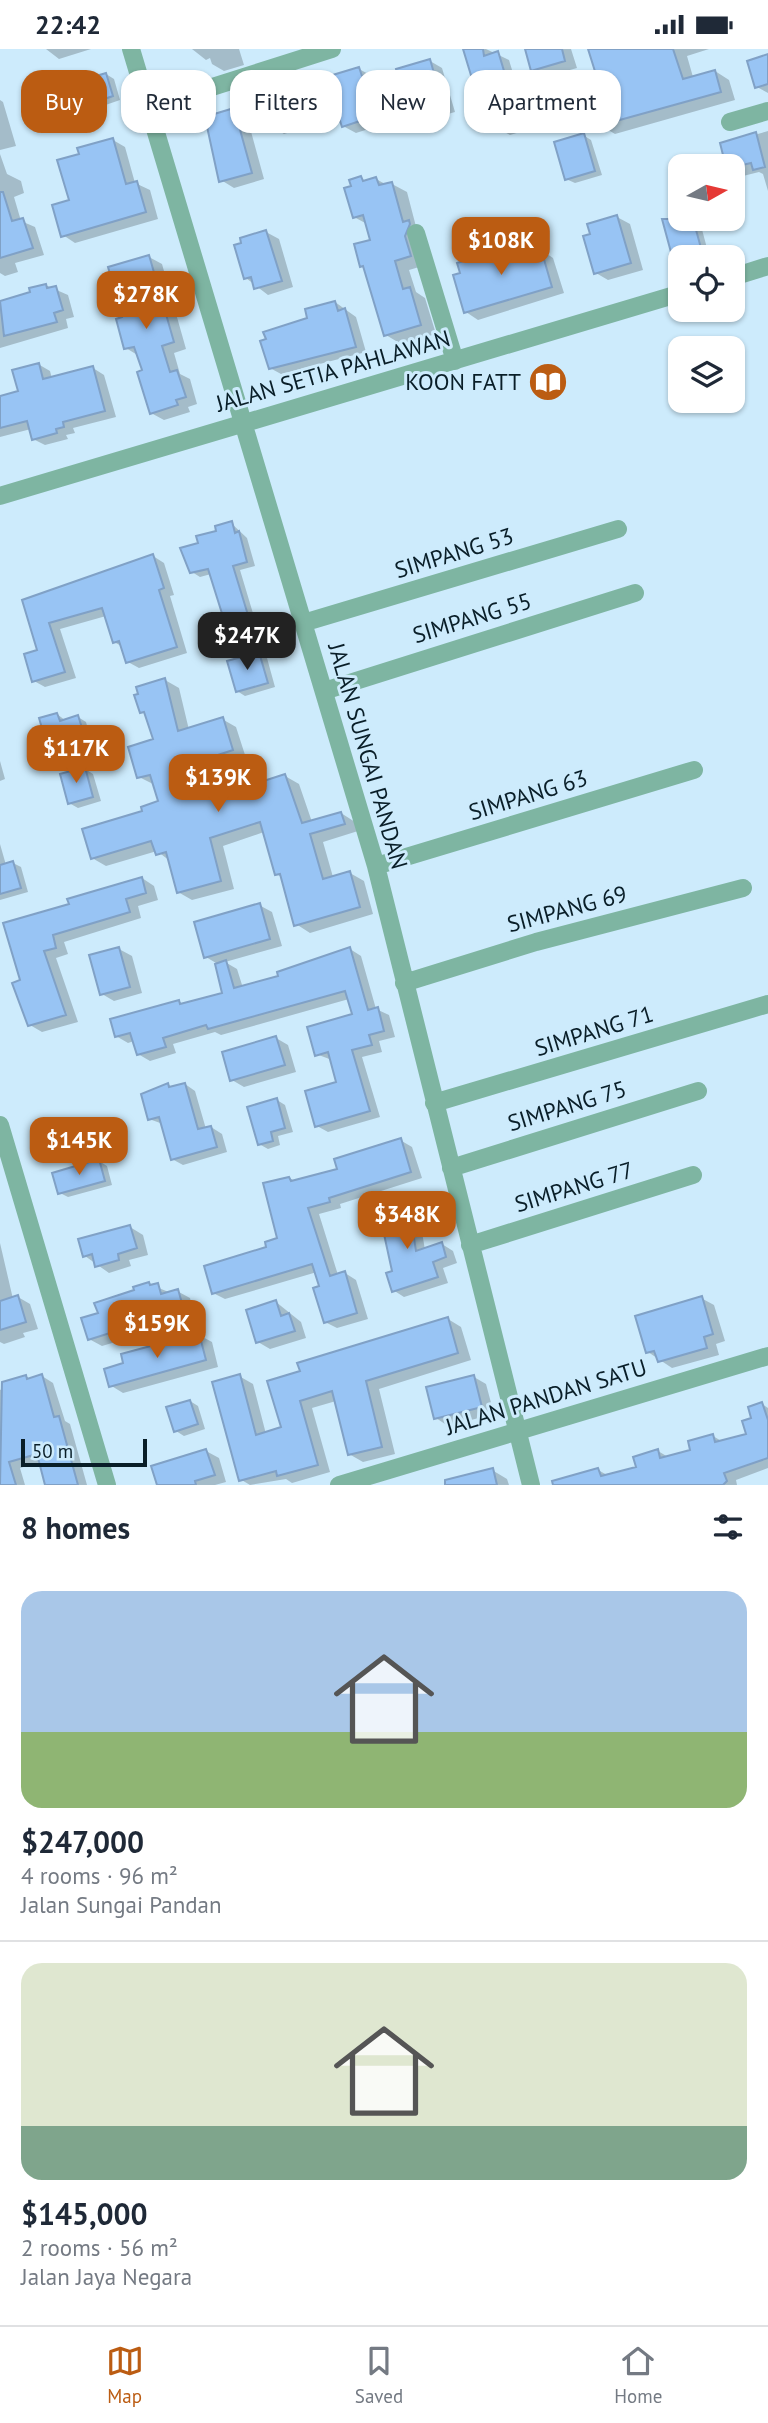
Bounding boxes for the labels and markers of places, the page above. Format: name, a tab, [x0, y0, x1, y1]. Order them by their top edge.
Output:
pin: $108K	[452, 217, 550, 277]
pin: $278K	[97, 271, 195, 331]
library icon: KOON FATT	[527, 361, 569, 403]
place label: KOON FATT	[405, 367, 521, 396]
pin: $247K	[198, 613, 296, 672]
pin: $117K	[27, 725, 125, 785]
pin: $139K	[169, 755, 267, 814]
pin: $145K	[30, 1117, 128, 1177]
pin: $348K	[358, 1191, 456, 1251]
pin: $159K	[108, 1301, 206, 1360]

